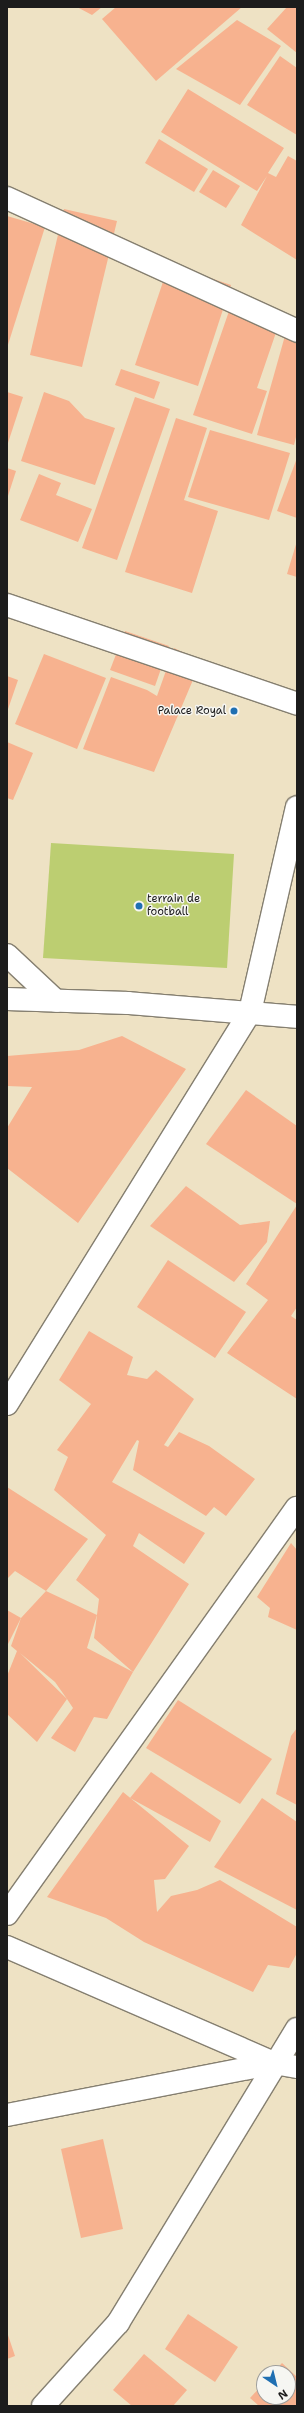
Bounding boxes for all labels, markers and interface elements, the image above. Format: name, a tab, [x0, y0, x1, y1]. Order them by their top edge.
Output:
place label: Palace Royal	[158, 704, 226, 718]
marker: Palace Royal	[229, 706, 239, 716]
place label: terrain de football	[147, 893, 200, 919]
marker: terrain de football	[134, 901, 144, 911]
north arrow	[256, 2365, 296, 2405]
text: N	[275, 2386, 290, 2403]

